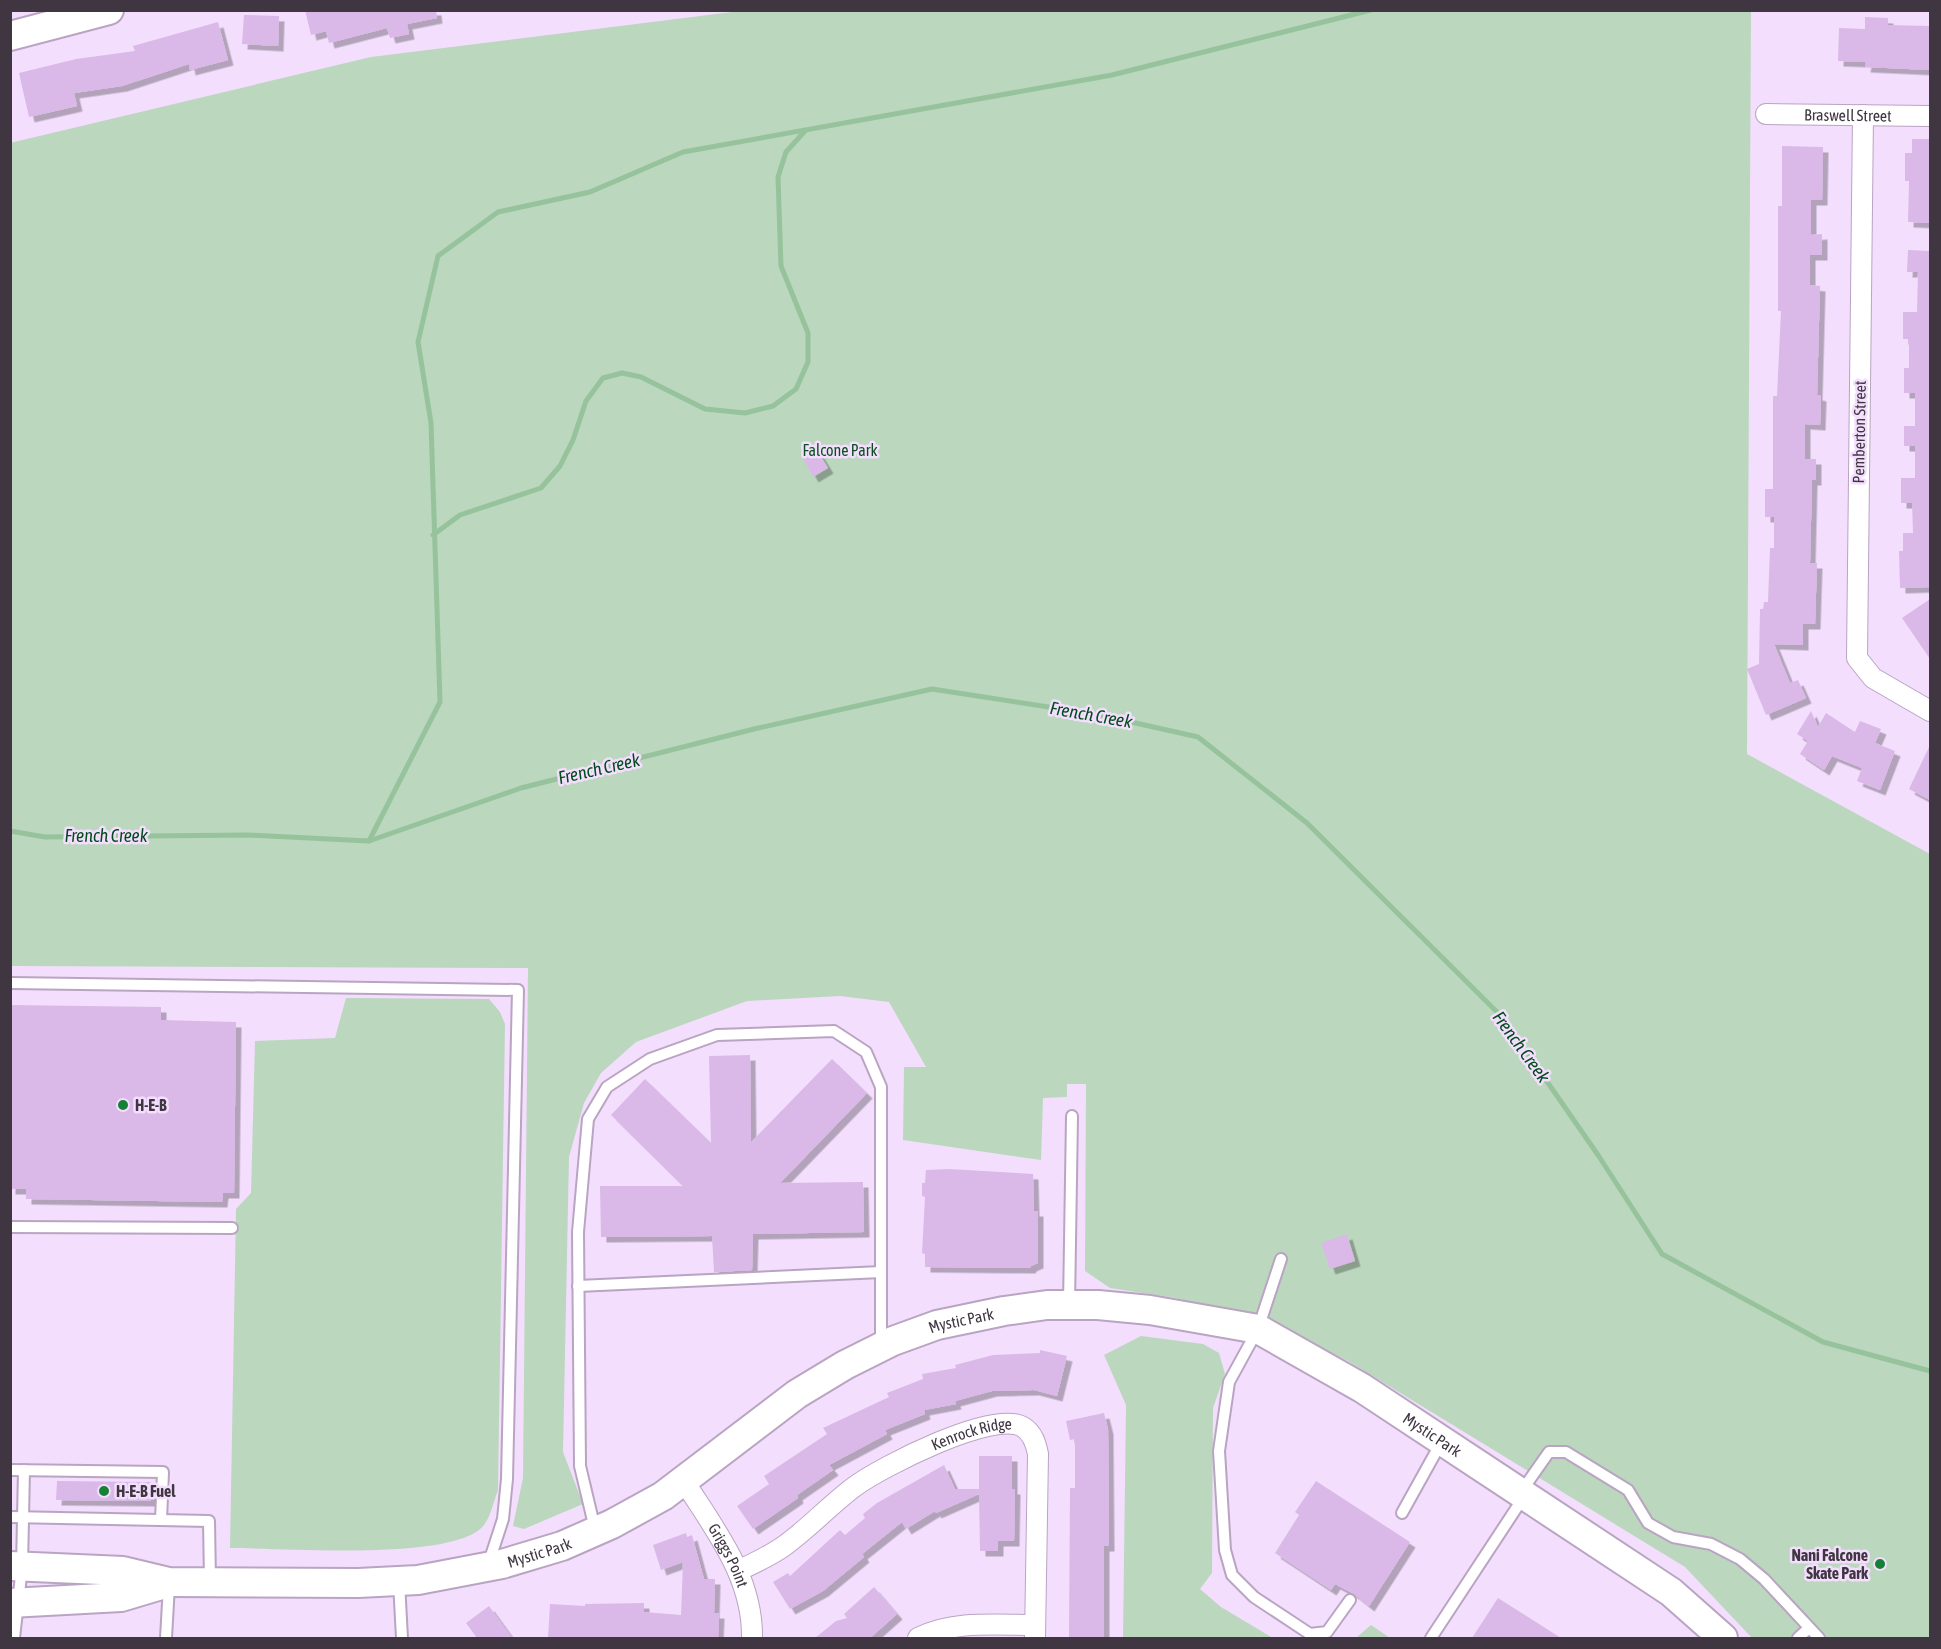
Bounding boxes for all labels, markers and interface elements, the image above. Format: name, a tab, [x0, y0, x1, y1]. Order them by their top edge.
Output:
street label: Braswell Street	[1804, 105, 1892, 125]
street label: Pemberton Street	[1849, 380, 1869, 484]
park label: Falcone Park	[802, 441, 878, 459]
water label: French Creek	[1048, 697, 1135, 732]
water label: French Creek	[556, 749, 643, 788]
water label: French Creek	[64, 825, 149, 846]
water label: French Creek	[1488, 1007, 1555, 1087]
place label: H-E-B	[135, 1096, 167, 1114]
marker: H-E-B	[116, 1098, 130, 1112]
street label: Mystic Park	[926, 1304, 995, 1336]
street label: Mystic Park	[1400, 1409, 1465, 1460]
street label: Kenrock Ridge	[929, 1415, 1012, 1453]
place label: H-E-B Fuel	[116, 1482, 176, 1500]
marker: H-E-B Fuel	[97, 1484, 111, 1498]
street label: Griggs Point	[705, 1520, 752, 1590]
street label: Mystic Park	[505, 1534, 574, 1571]
place label: Nani Falcone Skate Park	[1791, 1546, 1869, 1582]
marker: Nani Falcone Skate Park	[1873, 1557, 1887, 1571]

